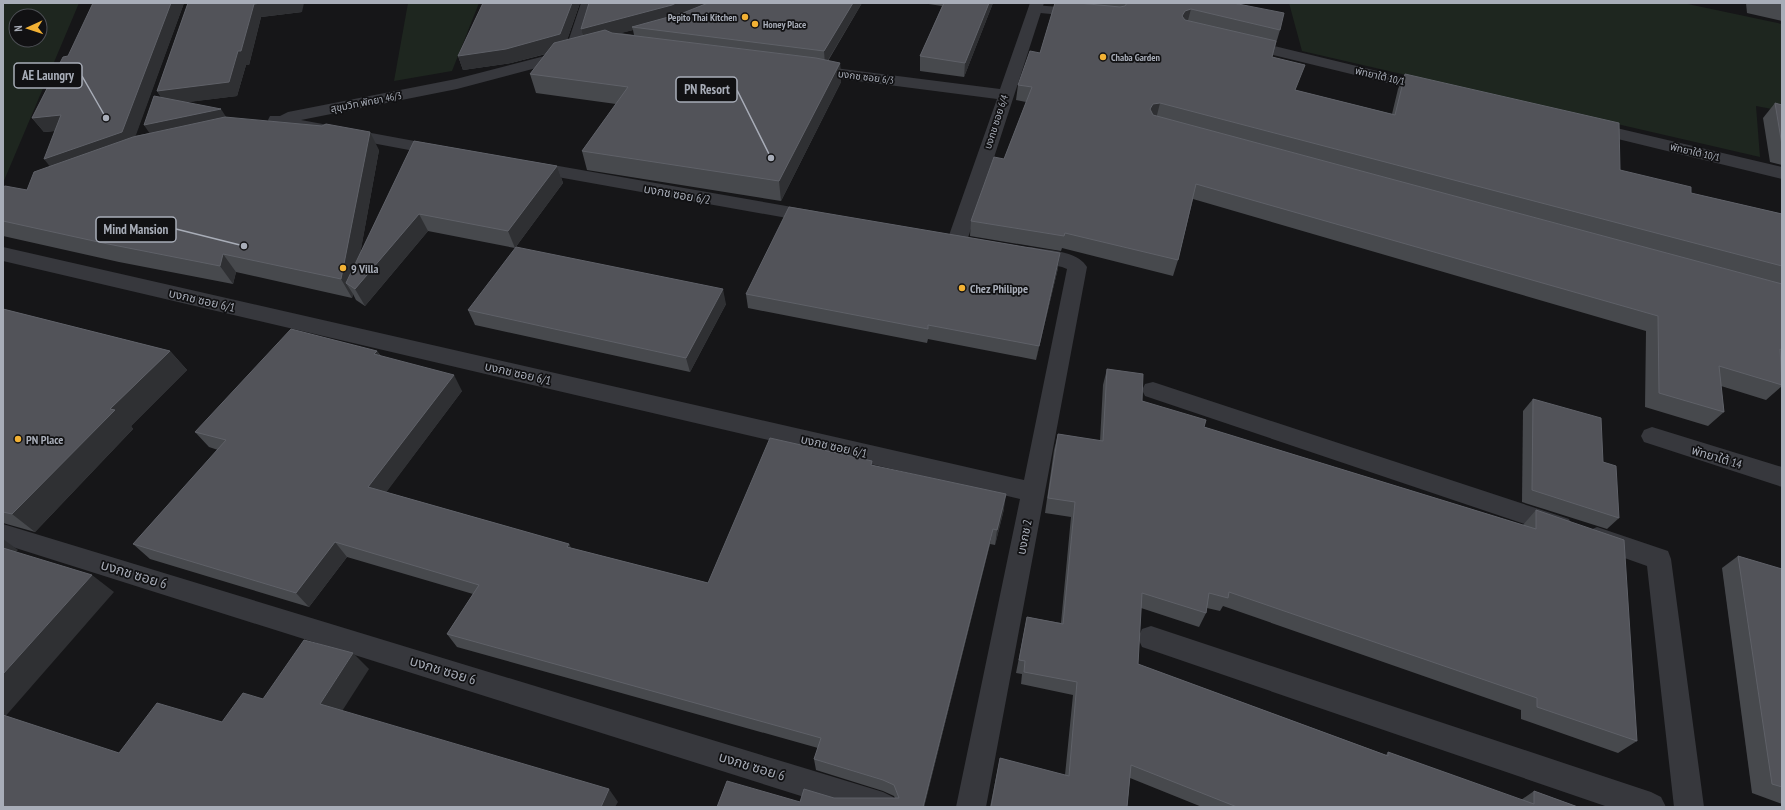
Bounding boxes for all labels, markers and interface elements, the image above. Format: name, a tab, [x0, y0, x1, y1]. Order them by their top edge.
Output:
north arrow	[8, 8, 48, 48]
place label: Pepito Thai Kitchen	[668, 11, 738, 24]
marker: Pepito Thai Kitchen	[740, 12, 750, 22]
place label: Honey Place	[763, 18, 806, 31]
marker: Honey Place	[750, 19, 760, 29]
text: N	[11, 25, 25, 32]
place label: Chaba Garden	[1111, 51, 1160, 64]
marker: Chaba Garden	[1098, 52, 1108, 62]
callout: AE Laungry	[14, 63, 82, 88]
street label: พัทยาใต้ 10/1	[1354, 64, 1406, 88]
text: AE Laungry	[21, 67, 75, 84]
street label: บงกช ซอย 6/3	[837, 67, 895, 87]
callout: PN Resort	[676, 77, 737, 102]
text: PN Resort	[684, 81, 730, 98]
street label: สุขุมวิท พัทยา 46/3	[329, 89, 403, 115]
street label: บงกช ซอย 6/4	[981, 93, 1011, 151]
street label: พัทยาใต้ 10/1	[1669, 140, 1721, 164]
street label: บงกช ซอย 6/2	[642, 181, 712, 207]
callout: Mind Mansion	[96, 217, 176, 242]
text: Mind Mansion	[104, 221, 169, 238]
place label: 9 Villa	[351, 261, 378, 276]
marker: 9 Villa	[338, 263, 348, 273]
place label: Chez Philippe	[970, 281, 1028, 296]
marker: Chez Philippe	[957, 283, 967, 293]
street label: บงกช ซอย 6/1	[167, 285, 237, 315]
street label: บงกช ซอย 6/1	[483, 358, 553, 388]
street label: บงกช ซอย 6/1	[799, 431, 869, 461]
place label: PN Place	[26, 432, 63, 447]
marker: PN Place	[13, 434, 23, 444]
street label: พัทยาใต้ 14	[1690, 442, 1745, 472]
street label: บงกช 2	[1013, 518, 1035, 556]
street label: บงกช ซอย 6	[99, 555, 169, 593]
street label: บงกช ซอย 6	[408, 651, 478, 689]
street label: บงกช ซอย 6	[717, 747, 787, 785]

